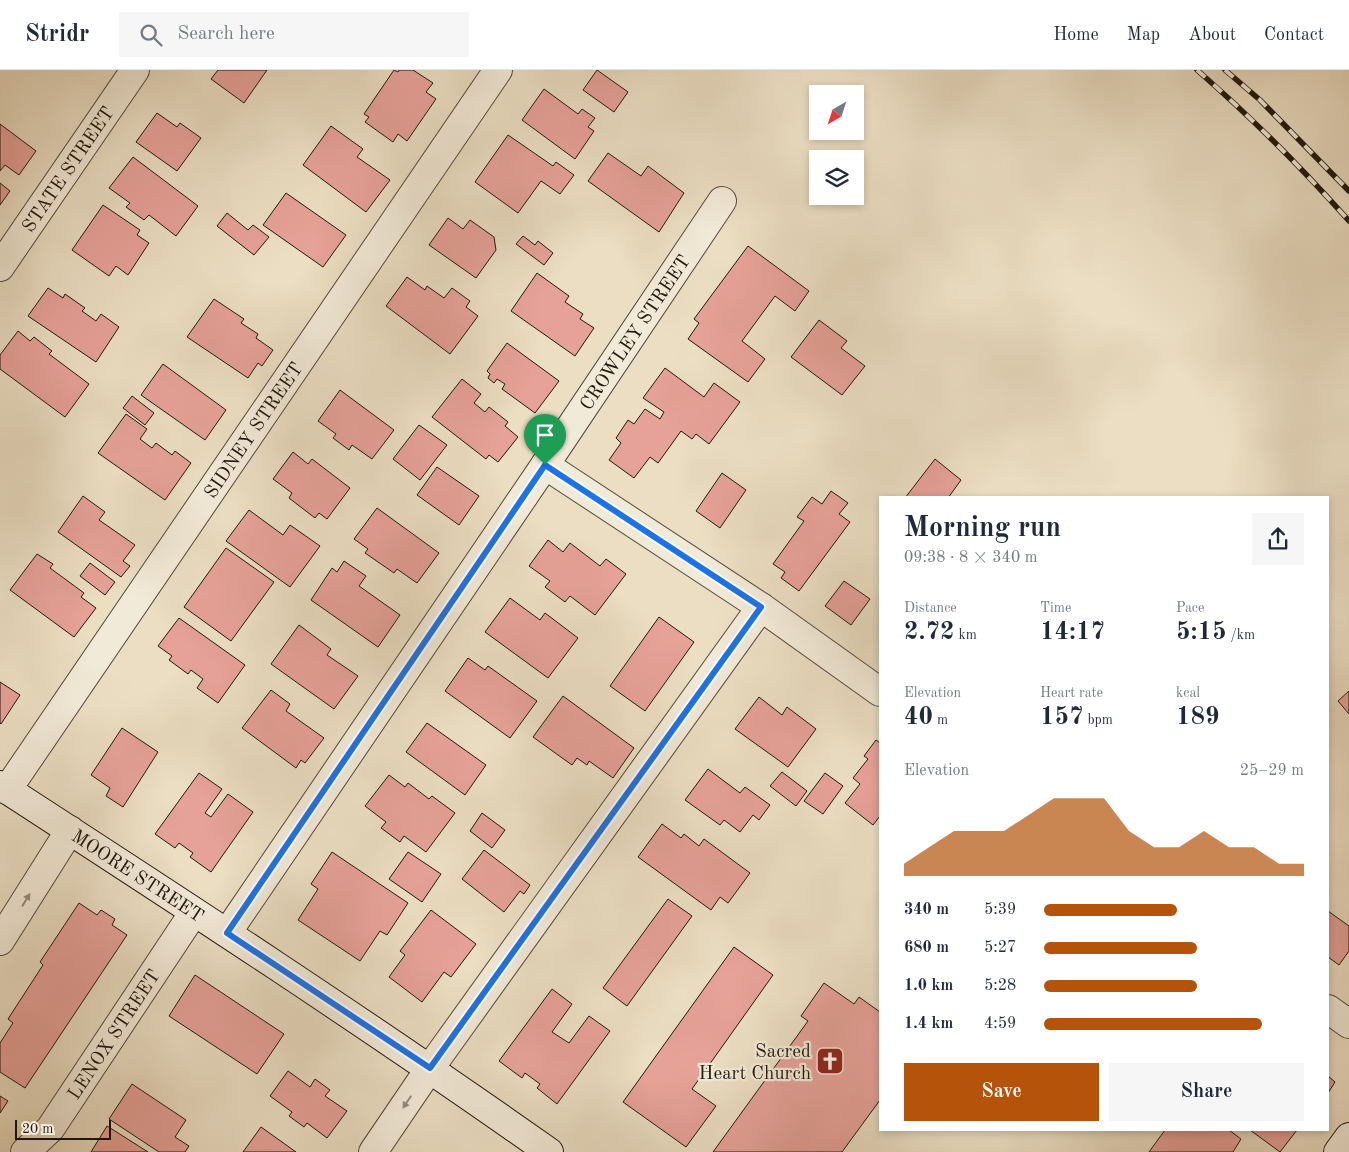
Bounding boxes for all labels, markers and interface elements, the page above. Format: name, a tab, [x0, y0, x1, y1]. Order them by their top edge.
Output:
search box	[119, 12, 469, 57]
icon: search	[137, 21, 165, 49]
text: Stridr	[25, 23, 89, 47]
text: Search here	[177, 25, 275, 44]
text: Home	[1053, 26, 1099, 44]
text: Map	[1127, 26, 1160, 44]
text: About	[1188, 26, 1236, 44]
text: Contact	[1264, 26, 1324, 44]
north arrow	[809, 85, 864, 140]
map controls	[809, 85, 864, 205]
street label: STATE STREET	[20, 104, 119, 236]
button: layers	[809, 150, 864, 205]
street label: CROWLEY STREET	[578, 252, 695, 414]
street label: SIDNEY STREET	[202, 360, 308, 503]
pin	[524, 414, 566, 465]
icon: arrive	[531, 421, 559, 449]
button: share	[1252, 513, 1304, 565]
text: Morning run	[904, 515, 1061, 543]
text: 09:38 · 8 × 340 m	[904, 550, 1037, 566]
text: Distance	[904, 601, 957, 615]
text: Time	[1040, 601, 1071, 615]
text: Pace	[1176, 601, 1204, 615]
text: 2.72	[904, 620, 955, 645]
text: 14:17	[1040, 620, 1105, 645]
text: 5:15	[1176, 620, 1227, 645]
text: km	[955, 628, 977, 642]
text: /km	[1227, 628, 1255, 642]
text: Elevation	[904, 686, 961, 700]
text: Heart rate	[1040, 686, 1103, 700]
text: kcal	[1176, 686, 1200, 700]
text: 40	[904, 705, 933, 730]
text: 157	[1040, 705, 1084, 730]
text: 189	[1176, 705, 1220, 730]
text: m	[933, 713, 948, 727]
text: bpm	[1084, 713, 1113, 727]
text: Elevation	[904, 763, 969, 779]
text: 25–29 m	[1240, 763, 1304, 779]
street label: MOORE STREET	[68, 827, 206, 927]
one-way arrow	[21, 893, 31, 907]
text: 340 m	[904, 902, 949, 918]
text: 5:39	[984, 902, 1016, 918]
text: 680 m	[904, 940, 949, 956]
text: 5:27	[984, 940, 1016, 956]
street label: LENOX STREET	[65, 967, 165, 1104]
text: 1.0 km	[904, 978, 953, 994]
text: 5:28	[984, 978, 1016, 994]
text: 1.4 km	[904, 1016, 953, 1032]
text: 4:59	[984, 1016, 1016, 1032]
place label: Sacred Heart Church	[699, 1043, 811, 1084]
church icon: Sacred Heart Church	[815, 1046, 845, 1076]
button: Save	[904, 1063, 1099, 1121]
button: Share	[1109, 1063, 1304, 1121]
one-way arrow	[402, 1096, 412, 1109]
scale bar	[15, 1117, 111, 1140]
text: 20 m	[22, 1122, 53, 1136]

